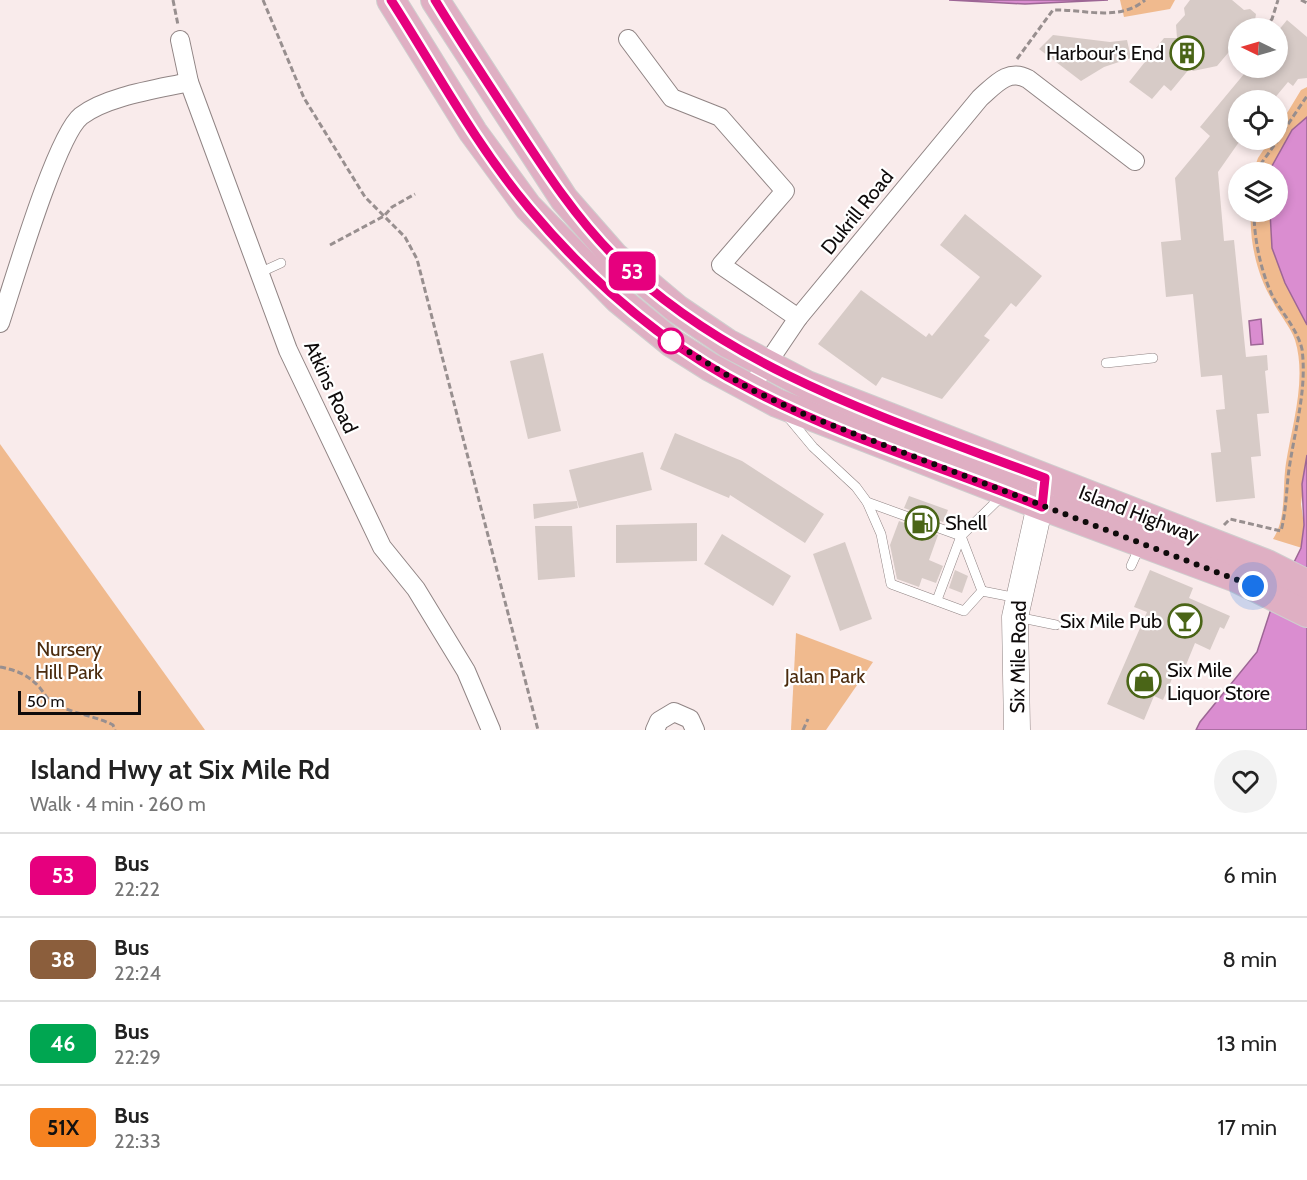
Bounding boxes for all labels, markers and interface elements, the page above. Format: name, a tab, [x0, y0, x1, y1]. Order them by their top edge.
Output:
north arrow	[1228, 18, 1288, 78]
map controls	[1228, 18, 1288, 222]
building icon: Harbour's End	[1169, 35, 1205, 71]
place label: Harbour's End	[1046, 41, 1164, 65]
button: locate	[1228, 90, 1288, 150]
button: layers	[1228, 162, 1288, 222]
street label: Dukrill Road	[816, 165, 898, 259]
line badge: 53	[605, 252, 659, 290]
text: 53	[621, 259, 643, 284]
unlabelled marker	[658, 328, 684, 354]
street label: Atkins Road	[299, 337, 363, 437]
street label: Island Highway	[1075, 480, 1203, 548]
fuel station icon: Shell	[904, 505, 940, 541]
place label: Shell	[945, 511, 987, 535]
your location	[1238, 571, 1268, 601]
street label: Six Mile Road	[1005, 600, 1031, 714]
bar icon: Six Mile Pub	[1167, 603, 1203, 639]
place label: Six Mile Pub	[1060, 609, 1162, 633]
park label: Nursery Hill Park	[35, 637, 103, 684]
place label: Six Mile Liquor Store	[1167, 658, 1270, 705]
shop icon: Six Mile Liquor Store	[1126, 663, 1162, 699]
park label: Jalan Park	[784, 664, 865, 688]
scale bar	[18, 688, 141, 716]
text: 50 m	[27, 692, 64, 711]
button: heart	[1214, 750, 1277, 813]
text: Island Hwy at Six Mile Rd	[30, 752, 330, 786]
text: Walk · 4 min · 260 m	[30, 792, 206, 816]
text: Bus	[114, 850, 149, 877]
text: 6 min	[1223, 862, 1277, 889]
text: 53	[52, 863, 74, 888]
text: 22:22	[114, 877, 160, 901]
text: Bus	[114, 934, 149, 961]
text: 8 min	[1222, 946, 1277, 973]
text: 38	[51, 947, 75, 972]
text: 22:24	[114, 961, 161, 985]
text: Bus	[114, 1018, 149, 1045]
text: 13 min	[1217, 1030, 1277, 1057]
text: 46	[51, 1031, 75, 1056]
text: 22:29	[114, 1045, 161, 1069]
text: Bus	[114, 1102, 149, 1129]
text: 17 min	[1218, 1114, 1277, 1141]
text: 51X	[47, 1115, 79, 1140]
text: 22:33	[114, 1129, 161, 1153]

